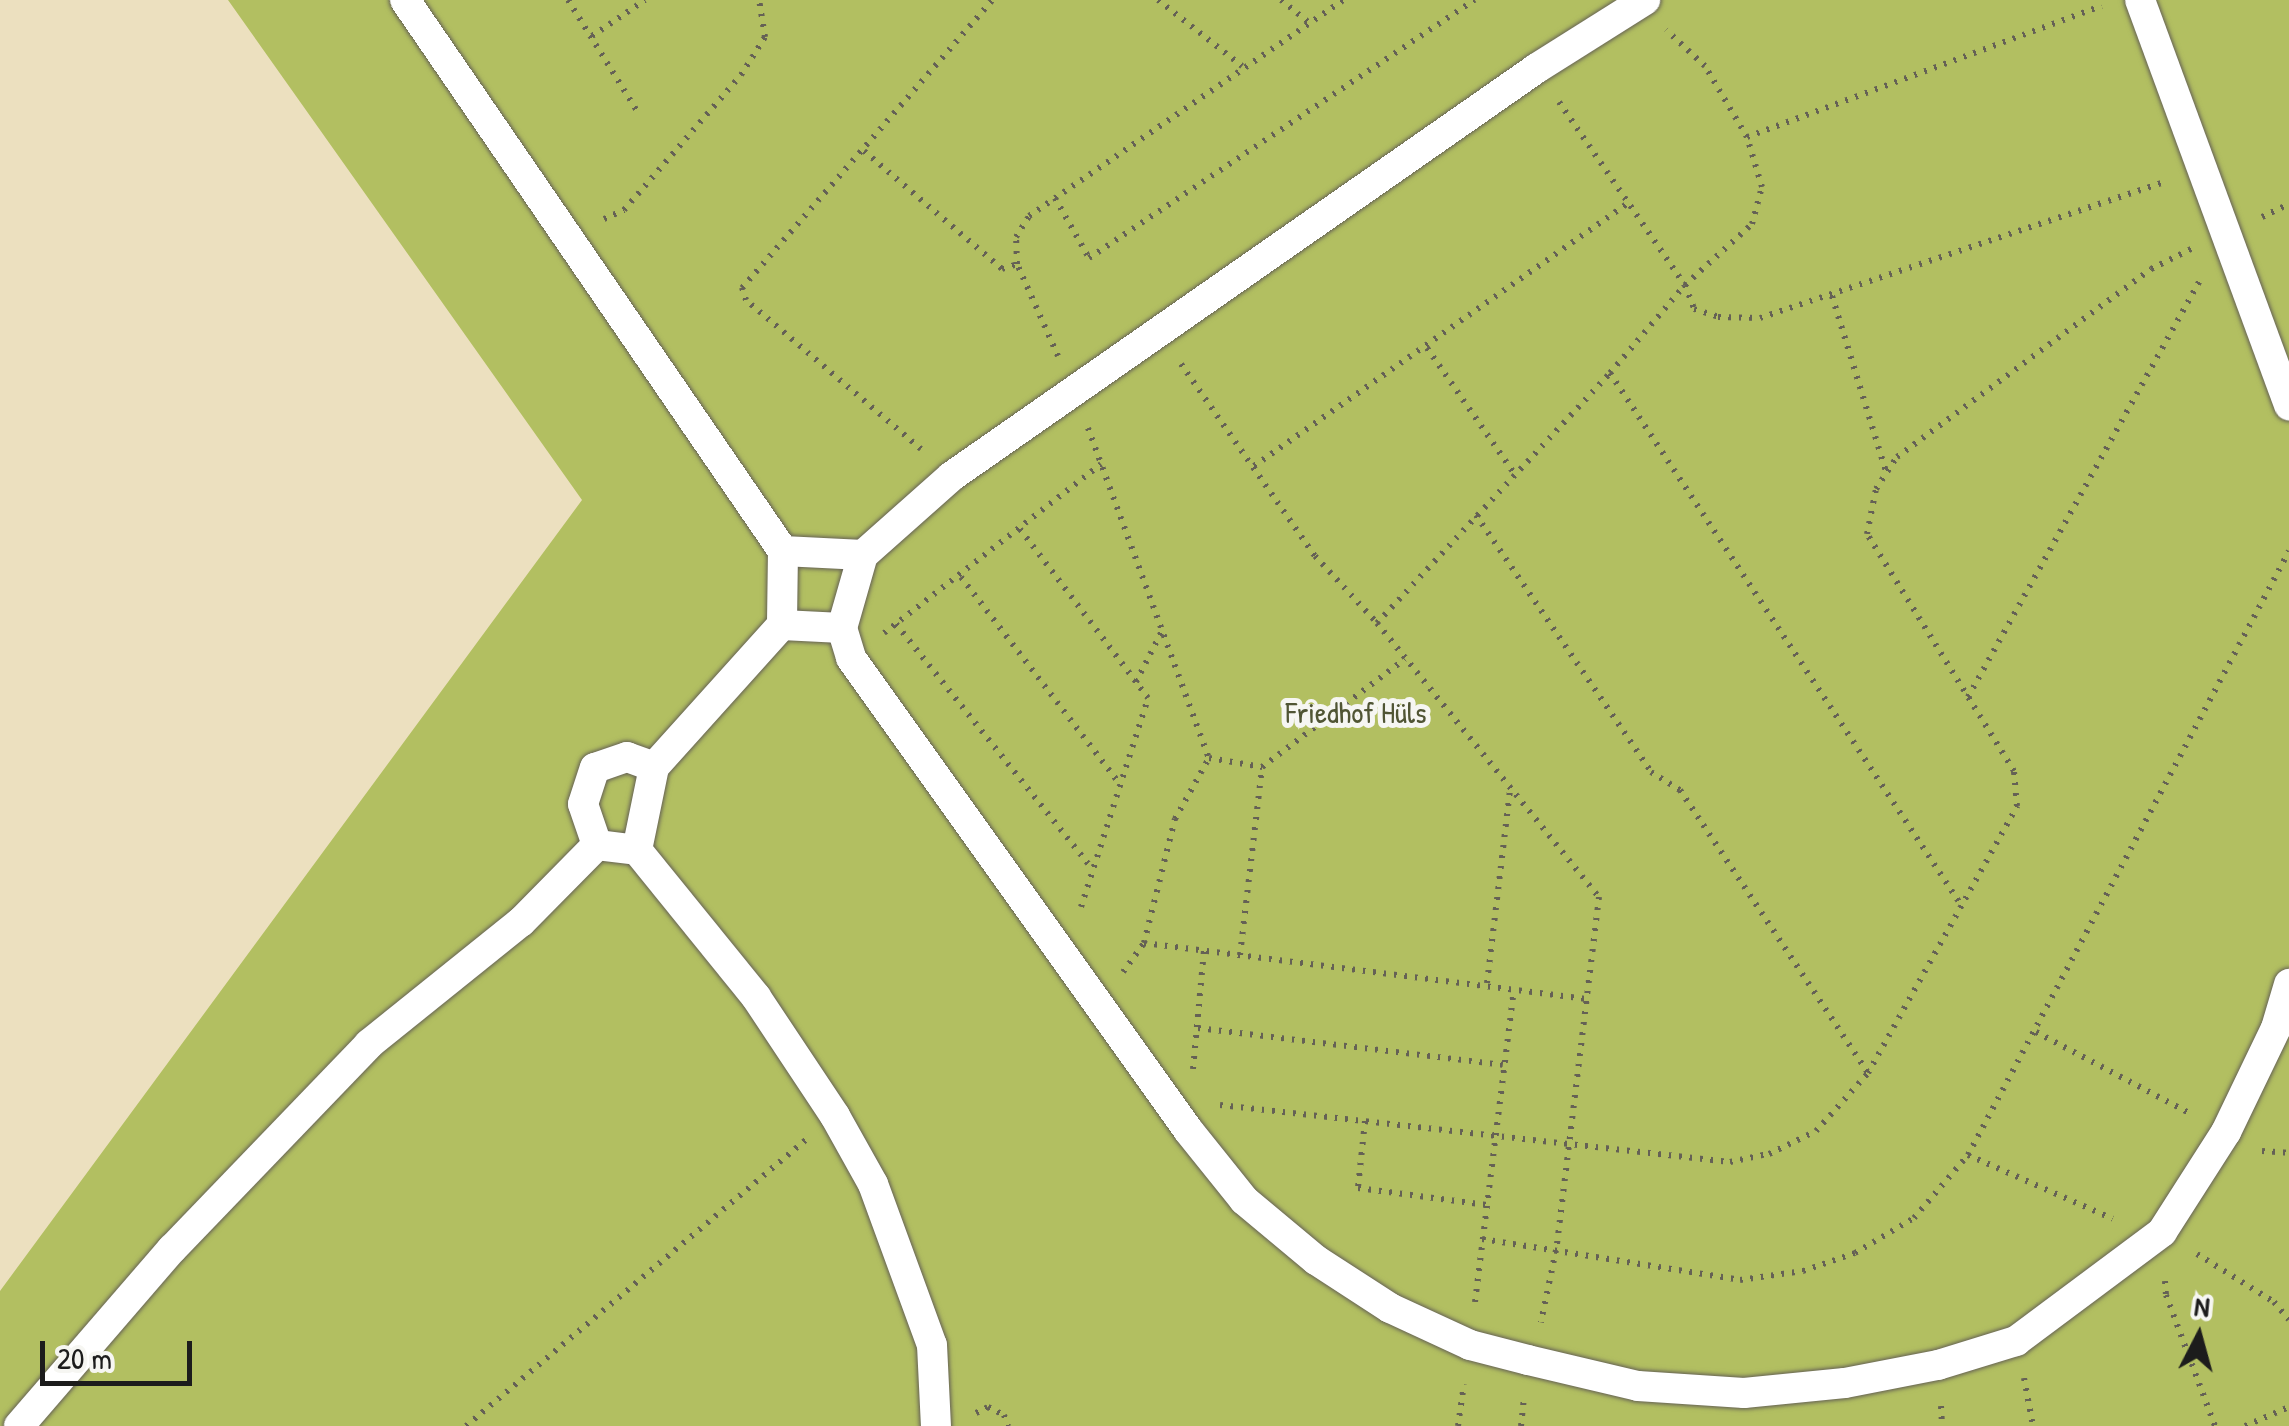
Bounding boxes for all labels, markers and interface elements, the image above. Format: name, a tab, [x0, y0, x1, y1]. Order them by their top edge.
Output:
park label: Friedhof Hüls	[1285, 694, 1427, 730]
north arrow	[2149, 1286, 2249, 1386]
text: N	[2193, 1286, 2212, 1326]
scale bar	[45, 1321, 198, 1383]
text: 20 m	[57, 1338, 112, 1378]

